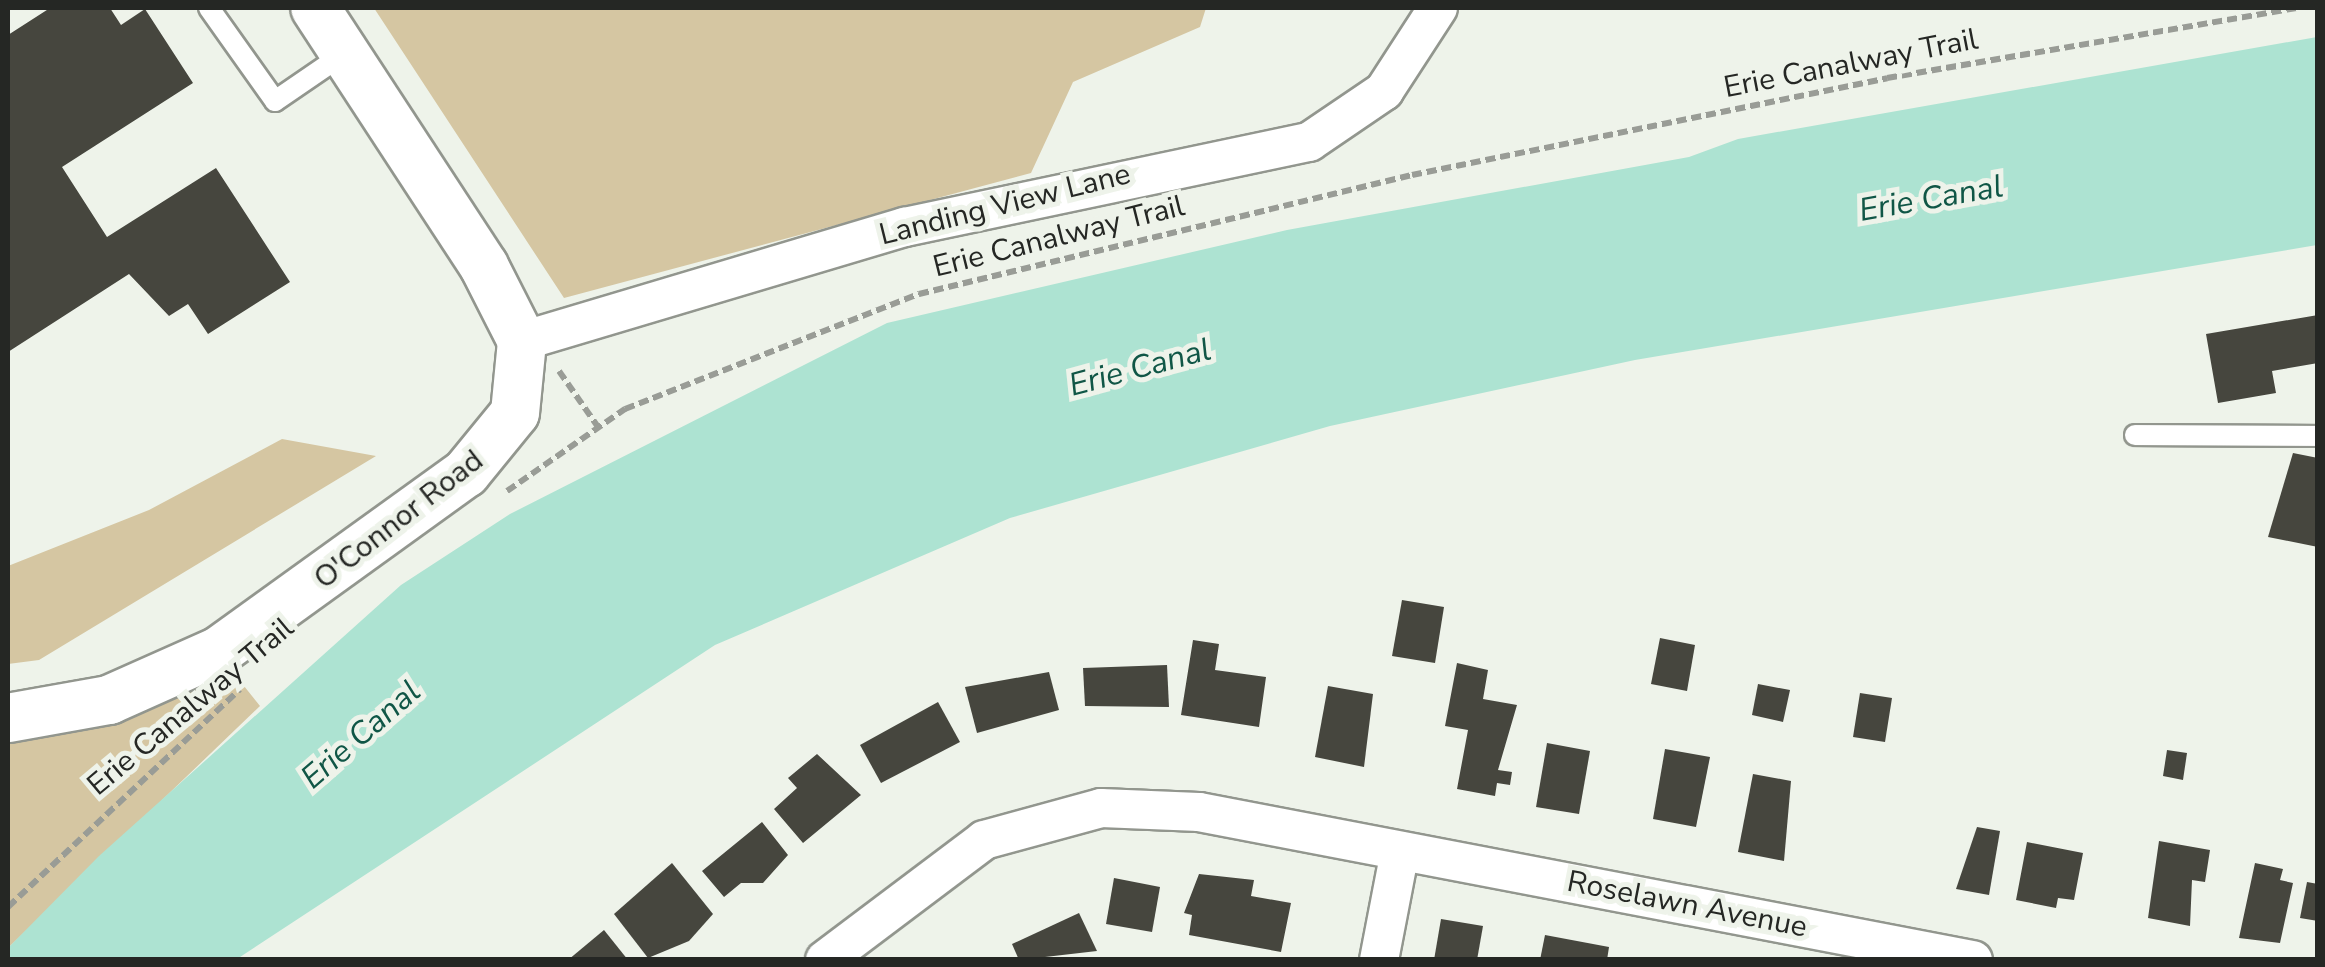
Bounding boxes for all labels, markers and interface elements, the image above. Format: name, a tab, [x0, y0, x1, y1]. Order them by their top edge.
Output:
street label: Erie Canalway Trail	[1721, 22, 1981, 106]
street label: Landing View Lane	[876, 156, 1134, 254]
water label: Erie Canal	[1856, 167, 2006, 231]
street label: Erie Canalway Trail	[930, 188, 1188, 286]
water label: Erie Canal	[1065, 331, 1215, 405]
street label: O'Connor Road	[307, 443, 491, 597]
street label: Erie Canalway Trail	[81, 610, 301, 804]
water label: Erie Canal	[294, 673, 428, 797]
street label: Roselawn Avenue	[1564, 864, 1810, 946]

